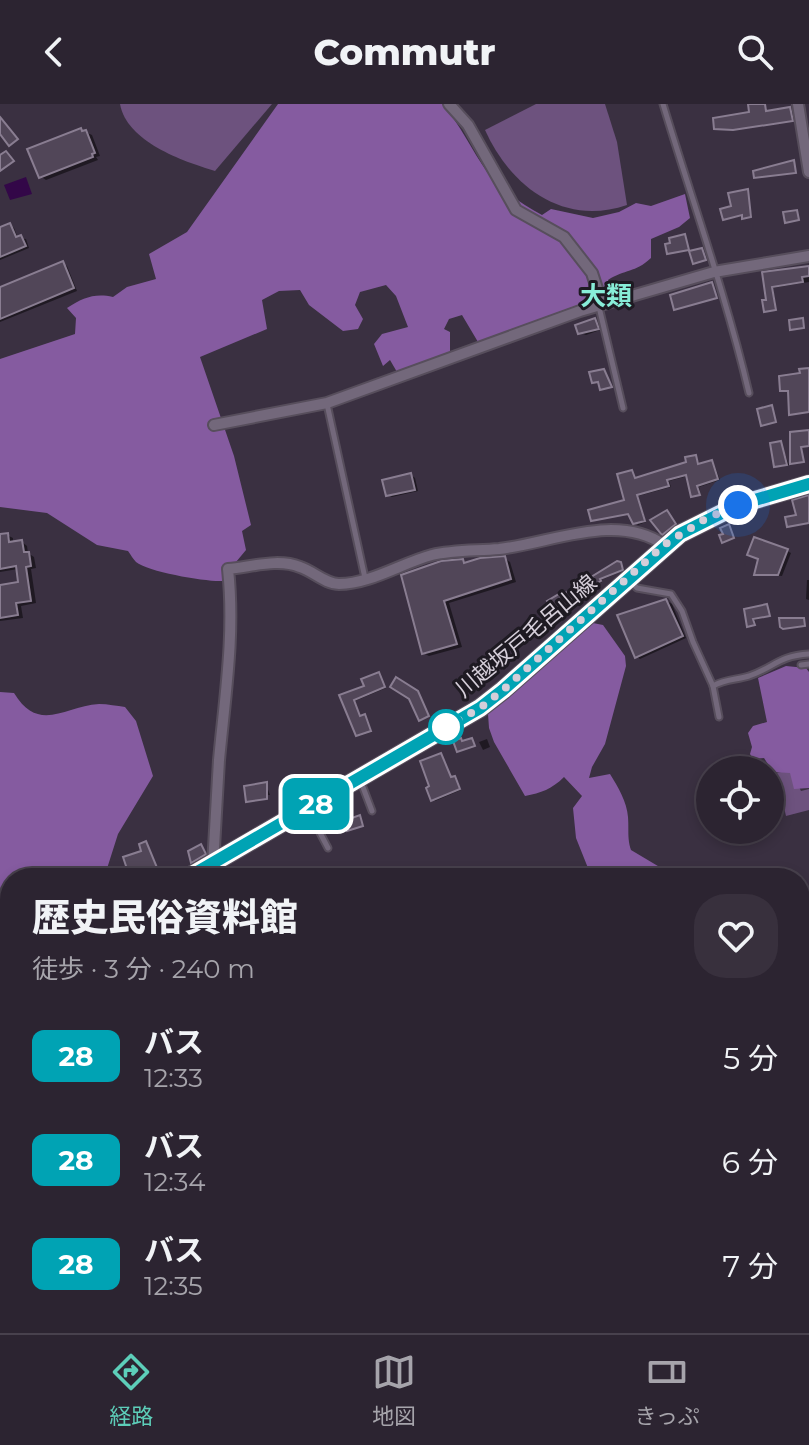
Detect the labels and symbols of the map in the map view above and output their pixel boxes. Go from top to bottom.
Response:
district label: 大類 [580,280,632,312]
your location [718,485,758,525]
street label: 川越坂戸毛呂山線 [450,569,602,703]
unlabelled marker [429,710,463,744]
line badge: 28 [280,778,352,830]

